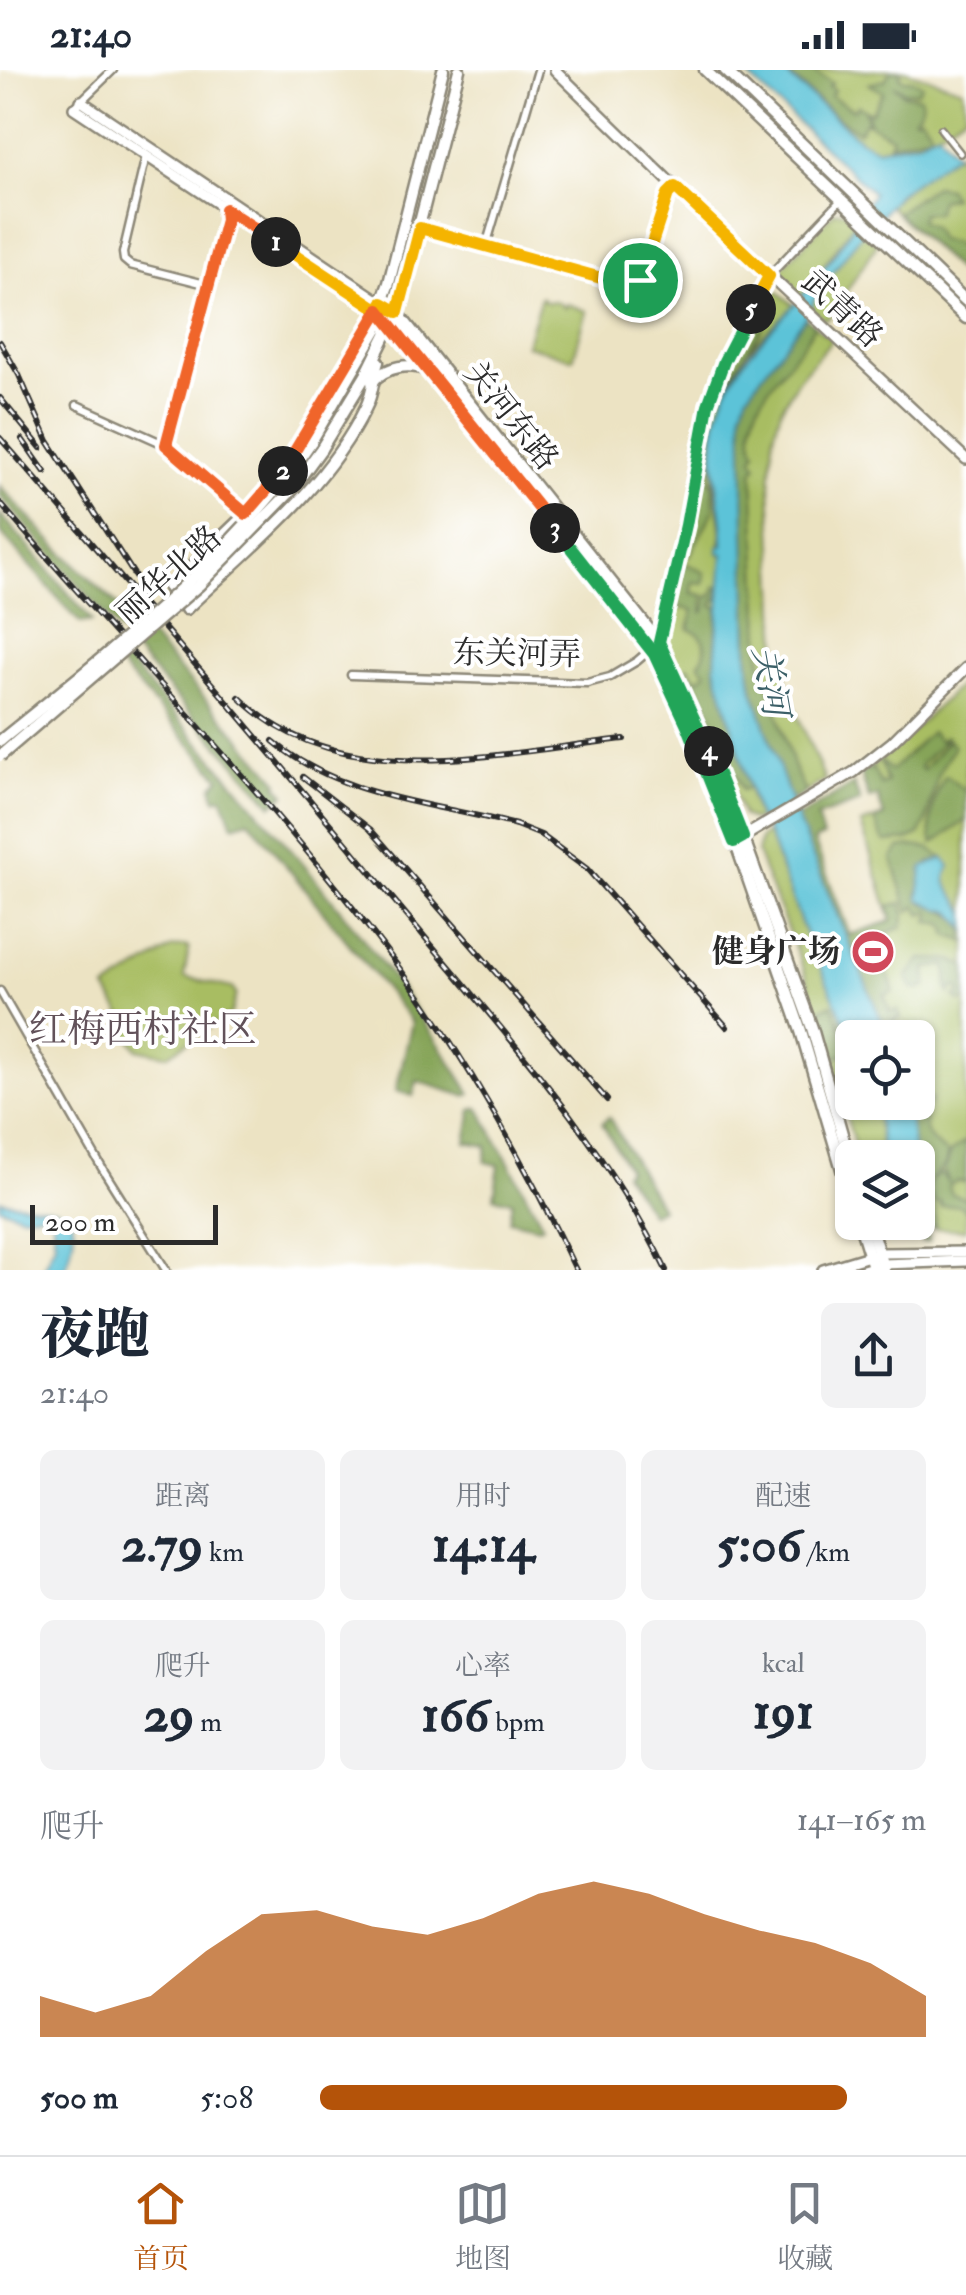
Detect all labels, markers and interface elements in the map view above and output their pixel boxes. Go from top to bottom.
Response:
text: 21:40 [50,11,132,59]
pin: 1 [251,217,301,267]
text: 1 [271,224,281,259]
pin [598,238,683,323]
icon: arrive [613,253,668,308]
street label: 武青路 [793,262,891,356]
pin: 5 [726,284,776,334]
text: 5 [745,291,757,326]
street label: 关河东路 [455,354,567,478]
pin: 2 [258,446,308,496]
text: 2 [276,453,290,488]
pin: 3 [530,503,580,553]
text: 3 [550,510,560,545]
street label: 丽华北路 [108,517,230,633]
street label: 东关河弄 [453,633,581,675]
water label: 关河 [742,643,799,725]
pin: 4 [684,726,734,776]
text: 4 [701,733,717,768]
sports icon: 健身广场 [850,929,896,975]
place label: 健身广场 [712,932,840,972]
district label: 红梅西村社区 [29,1006,257,1054]
map controls [835,1020,935,1240]
button: locate [835,1020,935,1120]
button: layers [835,1140,935,1240]
scale bar [30,1200,218,1244]
text: 200 m [45,1205,116,1240]
text: 夜跑 [40,1301,150,1370]
button: share [821,1303,926,1408]
text: 21:40 [40,1373,109,1413]
text: 距离 [155,1479,211,1514]
text: 用时 [455,1479,511,1514]
text: 配速 [755,1479,811,1514]
text: 2.79 [121,1514,203,1577]
text: 14:14 [432,1514,534,1577]
text: 5:06 [717,1514,802,1577]
text: km [203,1535,244,1570]
text: /km [802,1535,850,1570]
text: kcal [762,1646,805,1681]
text: 爬升 [155,1649,211,1684]
text: 心率 [455,1649,511,1684]
text: 191 [753,1681,814,1744]
text: 29 [143,1684,194,1747]
text: 166 [421,1684,489,1747]
text: m [194,1705,222,1740]
text: bpm [489,1705,545,1740]
text: 141–165 m [797,1800,926,1840]
text: 爬升 [40,1807,104,1847]
text: 500 m [40,2078,118,2118]
text: 5:08 [200,2078,253,2118]
tab: 首页 [133,2176,189,2277]
tab: 地图 [455,2176,511,2277]
tab: 收藏 [777,2176,833,2277]

